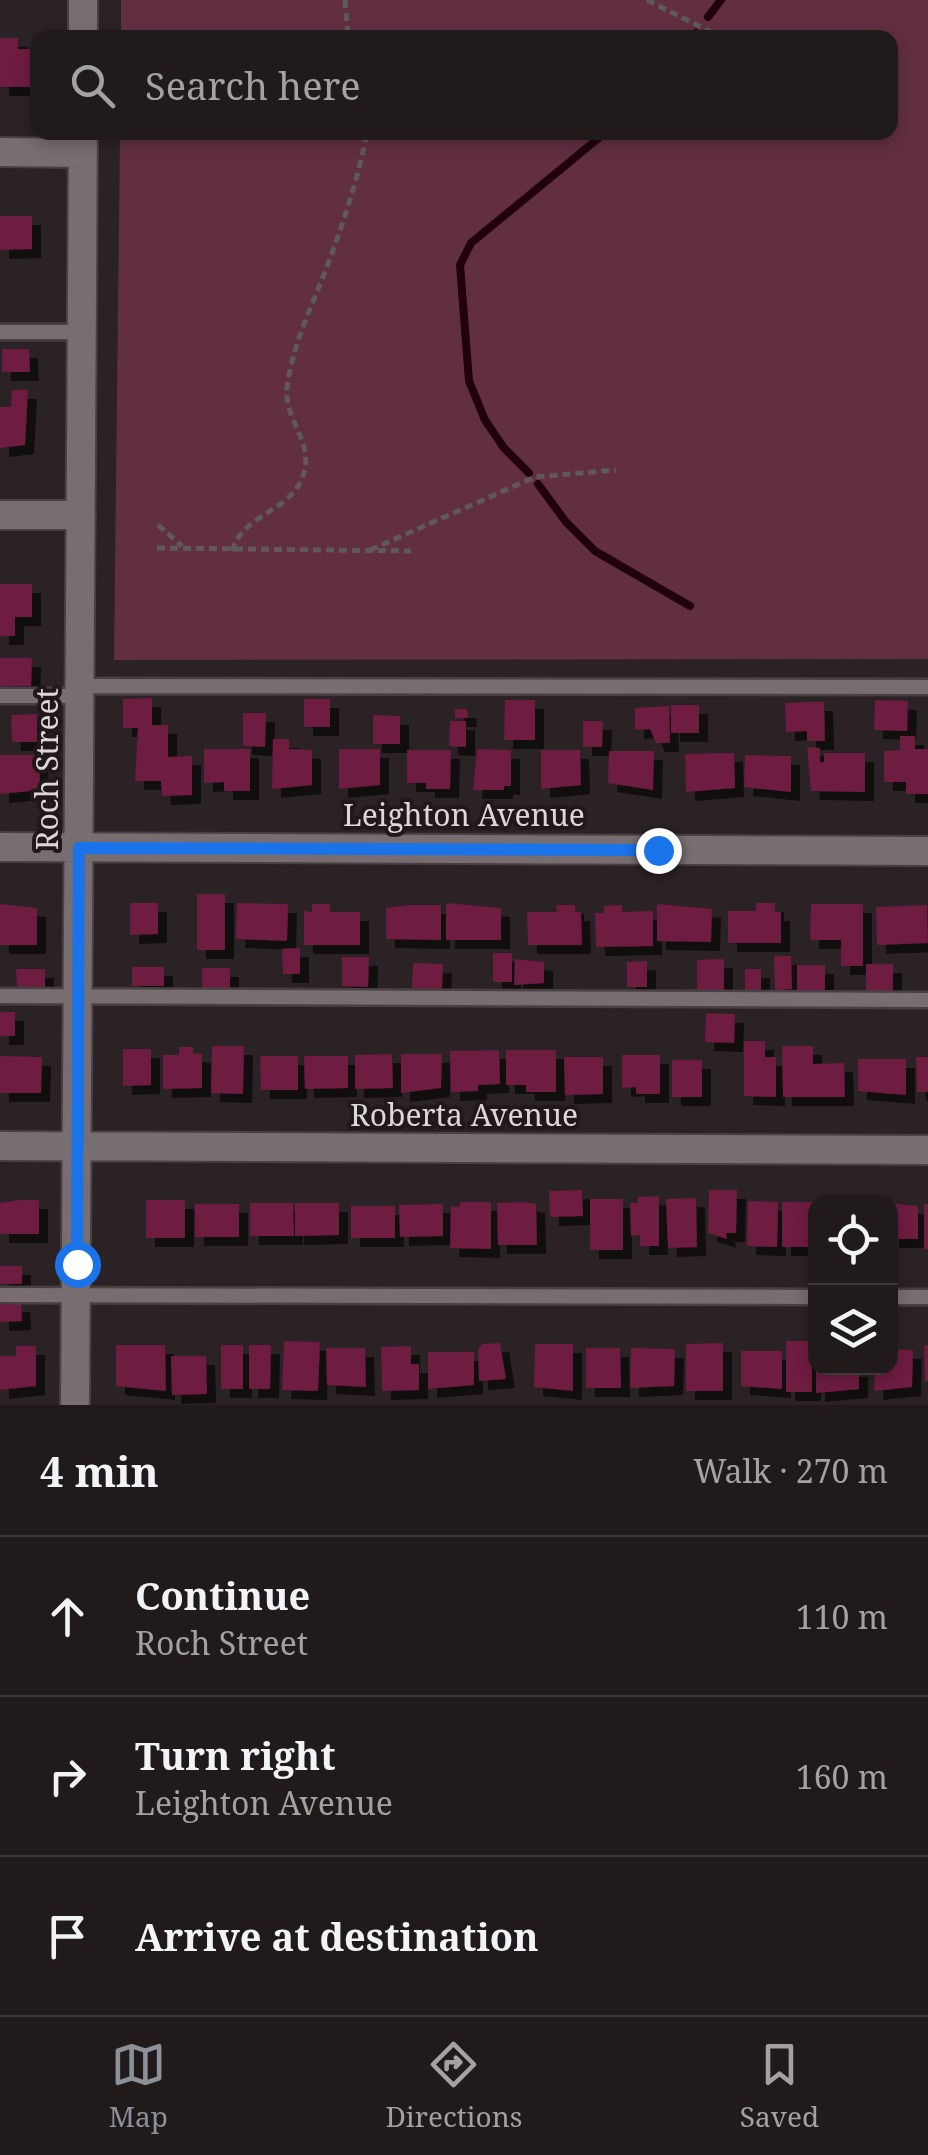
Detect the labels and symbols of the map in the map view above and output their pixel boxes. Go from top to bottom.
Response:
street label: Roch Street [26,688,67,850]
street label: Leighton Avenue [343,794,585,835]
route end [636,828,682,874]
street label: Roberta Avenue [350,1094,578,1135]
route start [55,1242,101,1288]

